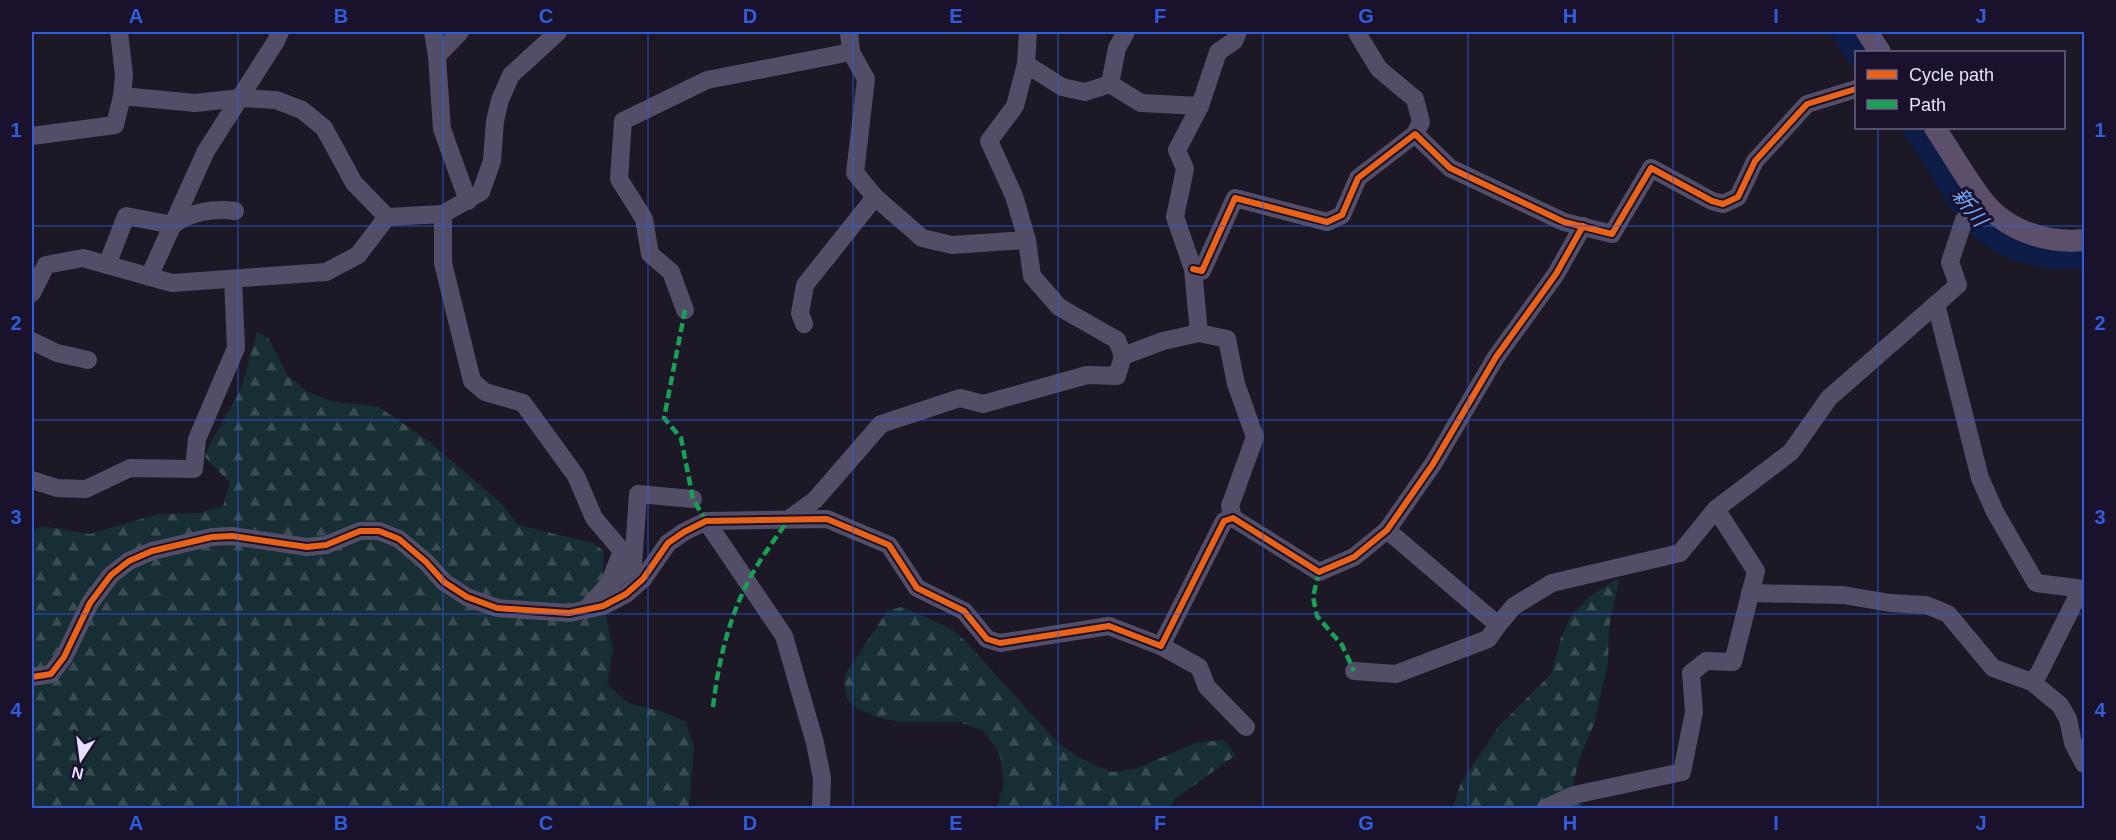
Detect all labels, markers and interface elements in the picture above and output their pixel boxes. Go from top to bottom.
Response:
text: A [129,5,143,27]
text: B [334,5,348,27]
text: C [539,5,553,27]
text: D [743,5,757,27]
text: E [949,5,963,27]
text: F [1154,5,1166,27]
text: G [1358,5,1374,27]
text: H [1563,5,1577,27]
text: I [1773,5,1779,27]
text: J [1975,5,1987,27]
legend [1855,51,2065,129]
text: Cycle path [1909,65,1994,85]
text: Path [1909,95,1946,115]
text: 1 [10,119,22,141]
text: 1 [2094,119,2106,141]
water label: 新川 [1948,183,1993,232]
text: 2 [10,312,22,334]
text: 2 [2094,312,2106,334]
text: 3 [10,506,22,528]
text: 3 [2094,506,2106,528]
text: 4 [10,699,22,721]
text: 4 [2094,699,2106,721]
north arrow [51,729,111,789]
text: N [70,764,85,783]
text: A [129,812,143,834]
text: B [334,812,348,834]
text: C [539,812,553,834]
text: D [743,812,757,834]
text: E [949,812,963,834]
text: F [1154,812,1166,834]
text: G [1358,812,1374,834]
text: H [1563,812,1577,834]
text: I [1773,812,1779,834]
text: J [1975,812,1987,834]

